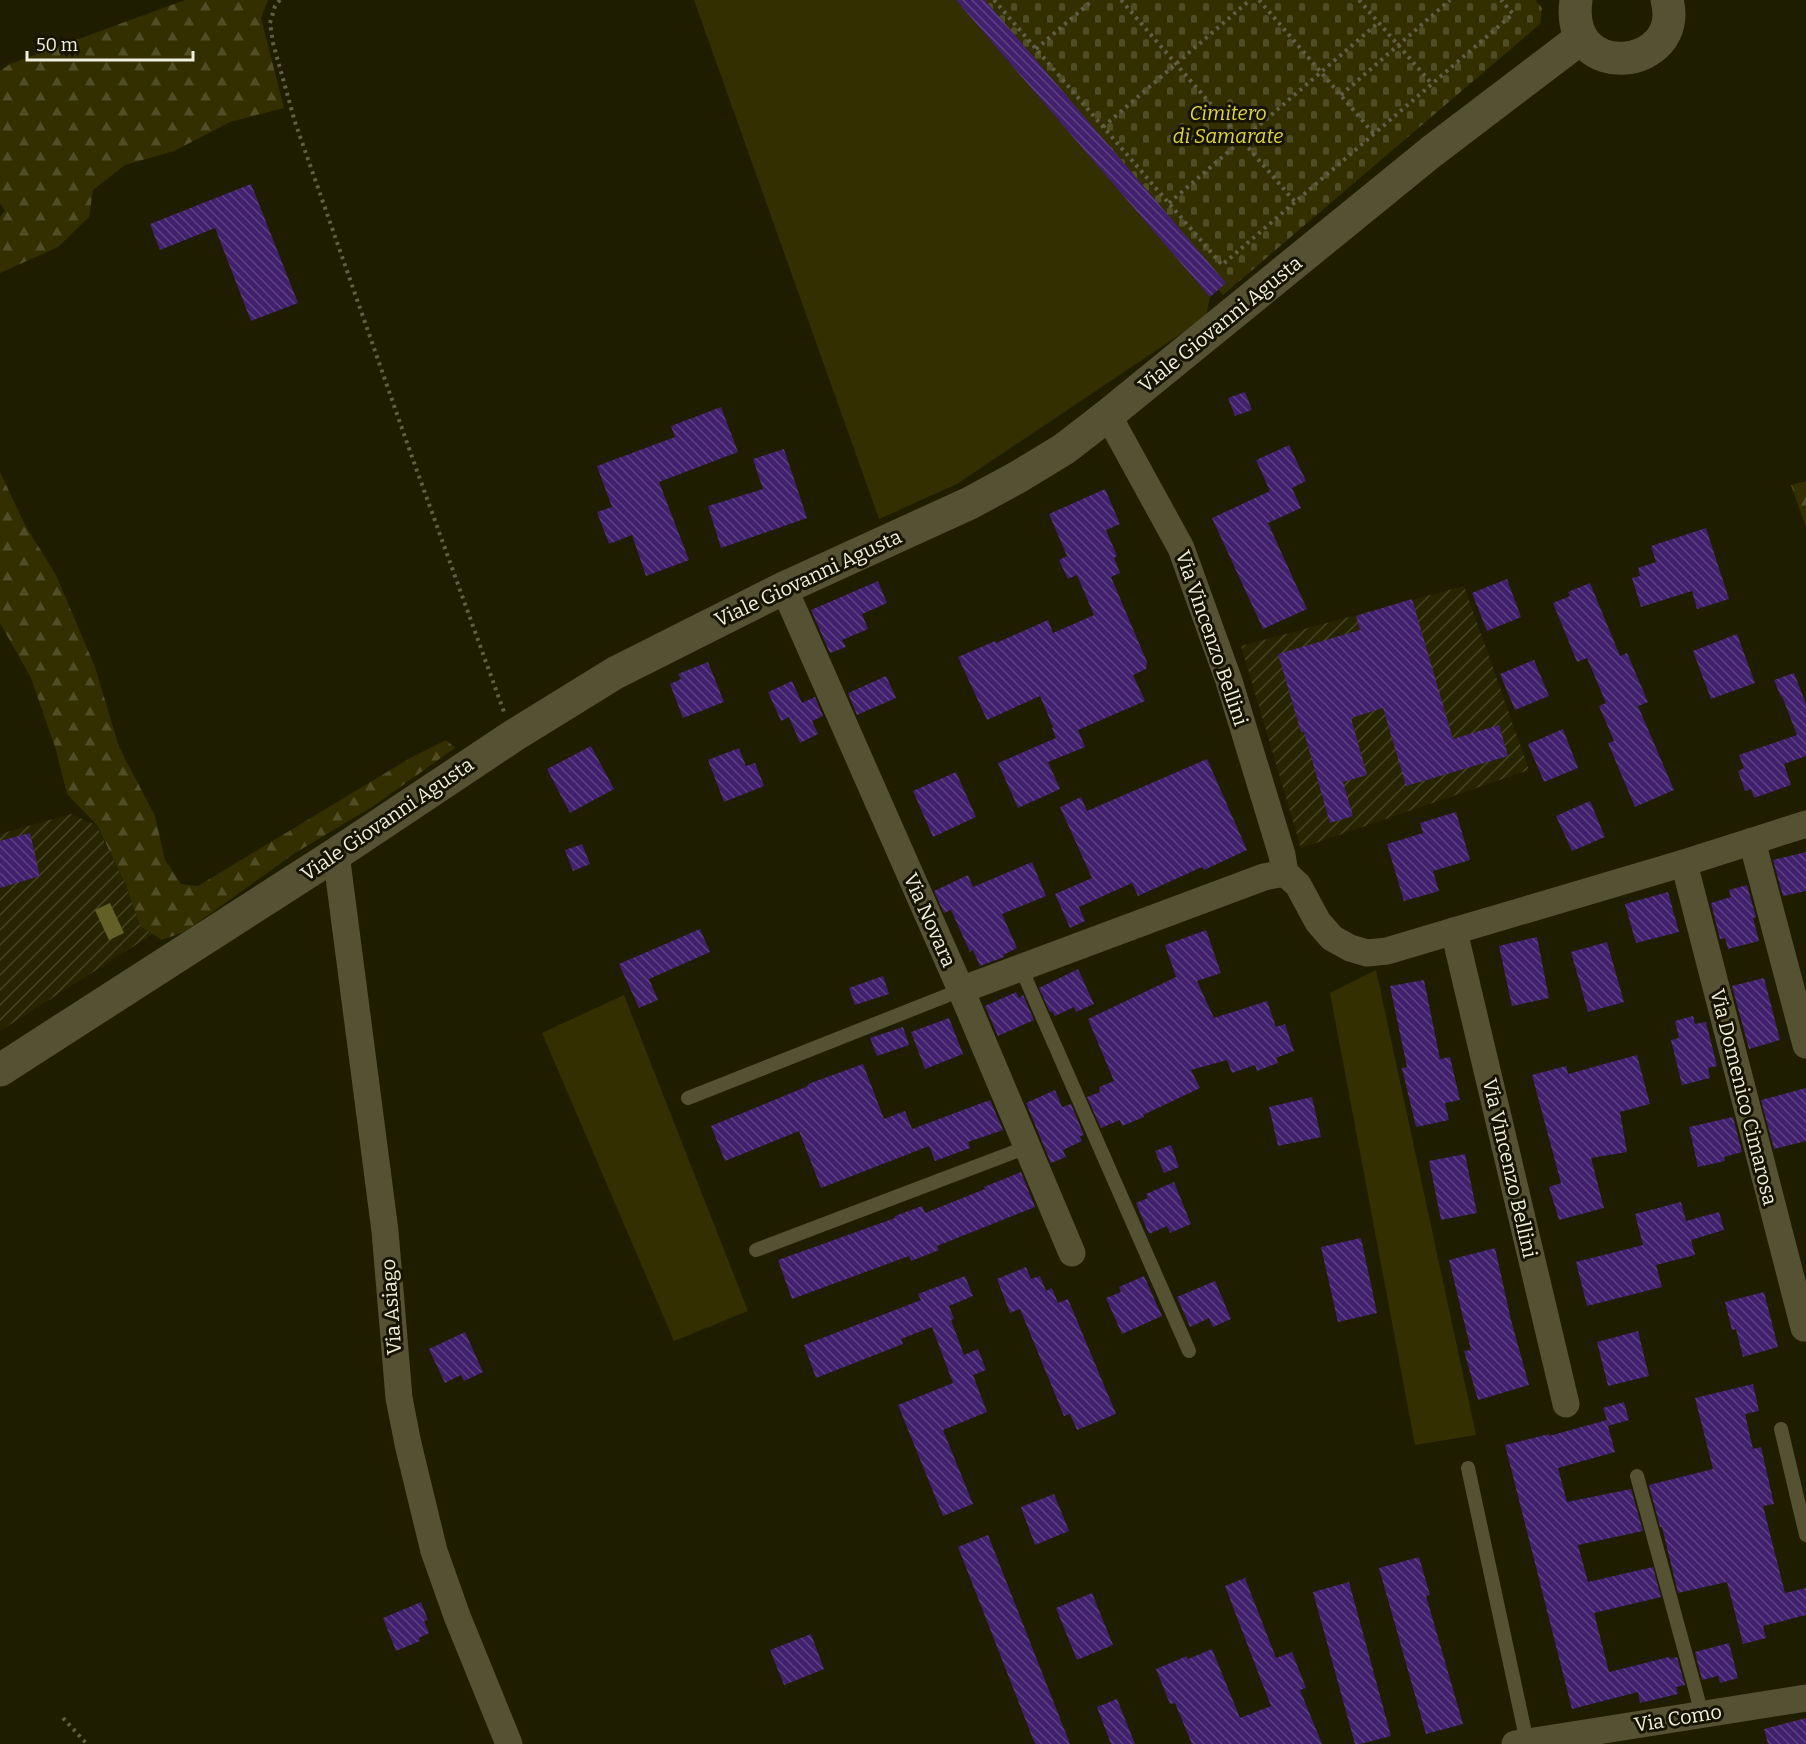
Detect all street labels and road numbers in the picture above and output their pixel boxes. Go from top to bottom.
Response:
street label: Viale Giovanni Agusta [1133,251,1307,397]
street label: Viale Giovanni Agusta [711,524,905,632]
street label: Via Vincenzo Bellini [1171,547,1253,729]
street label: Viale Giovanni Agusta [296,752,478,886]
street label: Via Novara [899,869,961,971]
street label: Via Domenico Cimarosa [1705,986,1783,1208]
street label: Via Vincenzo Bellini [1478,1076,1542,1260]
street label: Via Asiago [376,1258,406,1356]
street label: Via Como [1633,1699,1723,1737]

